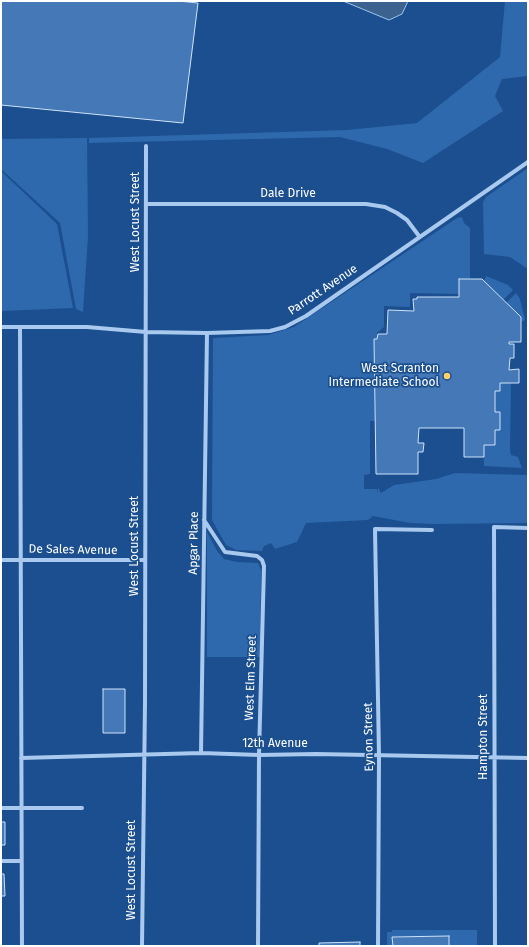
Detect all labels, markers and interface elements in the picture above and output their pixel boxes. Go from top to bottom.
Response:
street label: West Locust Street [129,172,143,272]
street label: Dale Drive [260,187,316,201]
street label: Parrott Avenue [286,262,360,318]
place label: West Scranton Intermediate School [328,362,439,390]
marker: West Scranton Intermediate School [442,371,452,381]
street label: West Locust Street [128,496,142,596]
street label: Apgar Place [186,511,202,575]
street label: De Sales Avenue [28,542,118,558]
street label: West Elm Street [242,635,260,721]
street label: Hampton Street [477,694,491,780]
street label: Eynon Street [361,702,377,772]
street label: 12th Avenue [242,737,308,751]
street label: West Locust Street [125,820,139,920]

